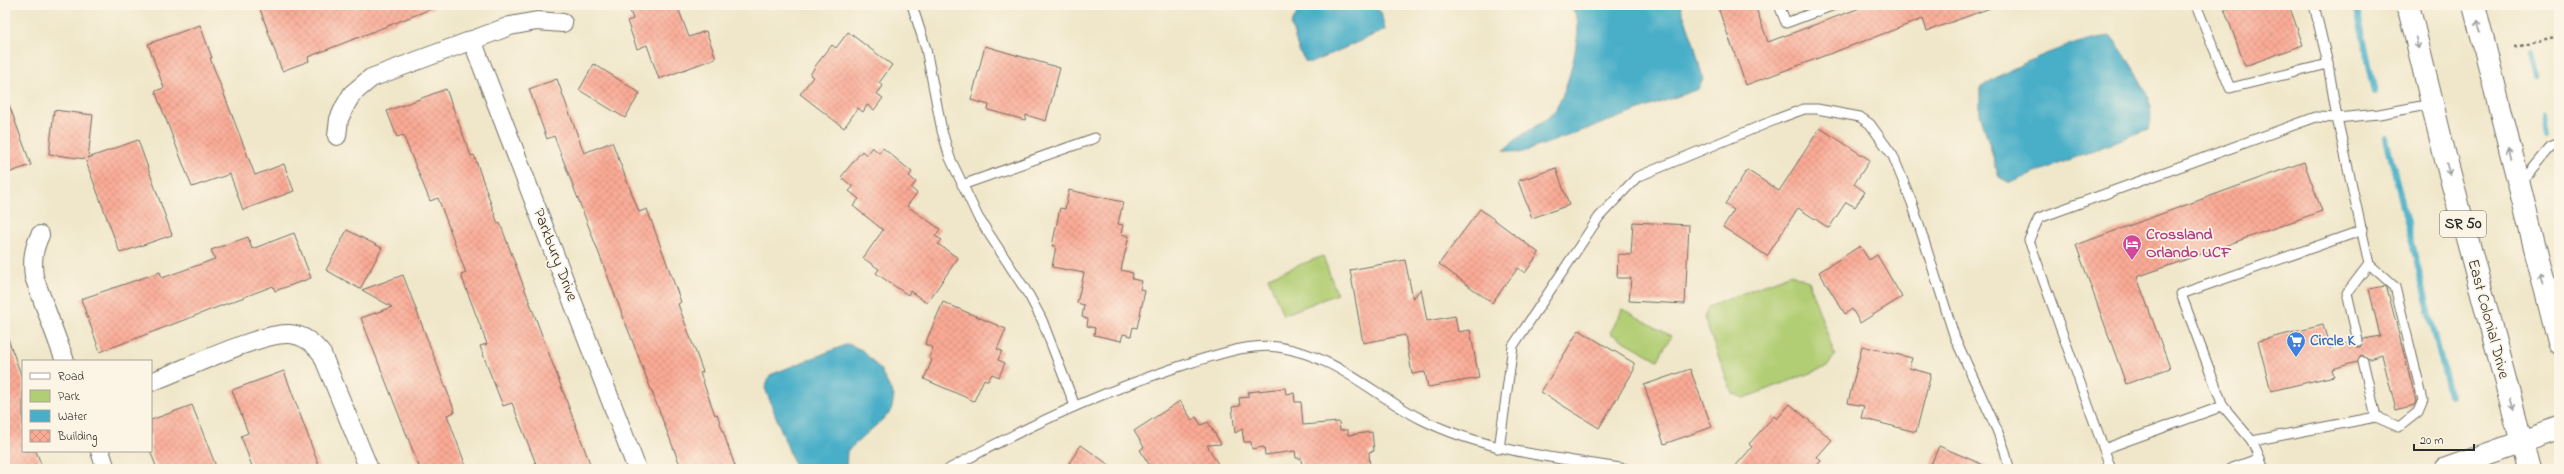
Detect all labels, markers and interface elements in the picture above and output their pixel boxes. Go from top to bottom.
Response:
one-way arrow [2474,20,2482,33]
one-way arrow [2414,36,2422,49]
one-way arrow [2505,147,2513,160]
one-way arrow [2445,162,2452,175]
street label: Parkbury Drive [526,205,584,306]
road number: SR 50 [2440,211,2486,237]
place label: Crossland Orlando UCF [2146,223,2232,265]
hotel icon: Crossland Orlando UCF [2121,233,2143,261]
street label: East Colonial Drive [2460,256,2516,382]
one-way arrow [2538,272,2545,285]
place label: Circle K [2310,329,2357,353]
supermarket icon: Circle K [2285,330,2307,358]
legend [22,360,152,452]
text: Road [58,368,84,386]
text: Park [58,388,80,406]
one-way arrow [2507,396,2515,409]
text: Water [58,408,87,426]
scale bar [2414,426,2474,452]
text: Building [57,428,97,447]
text: 20 m [2420,432,2443,450]

